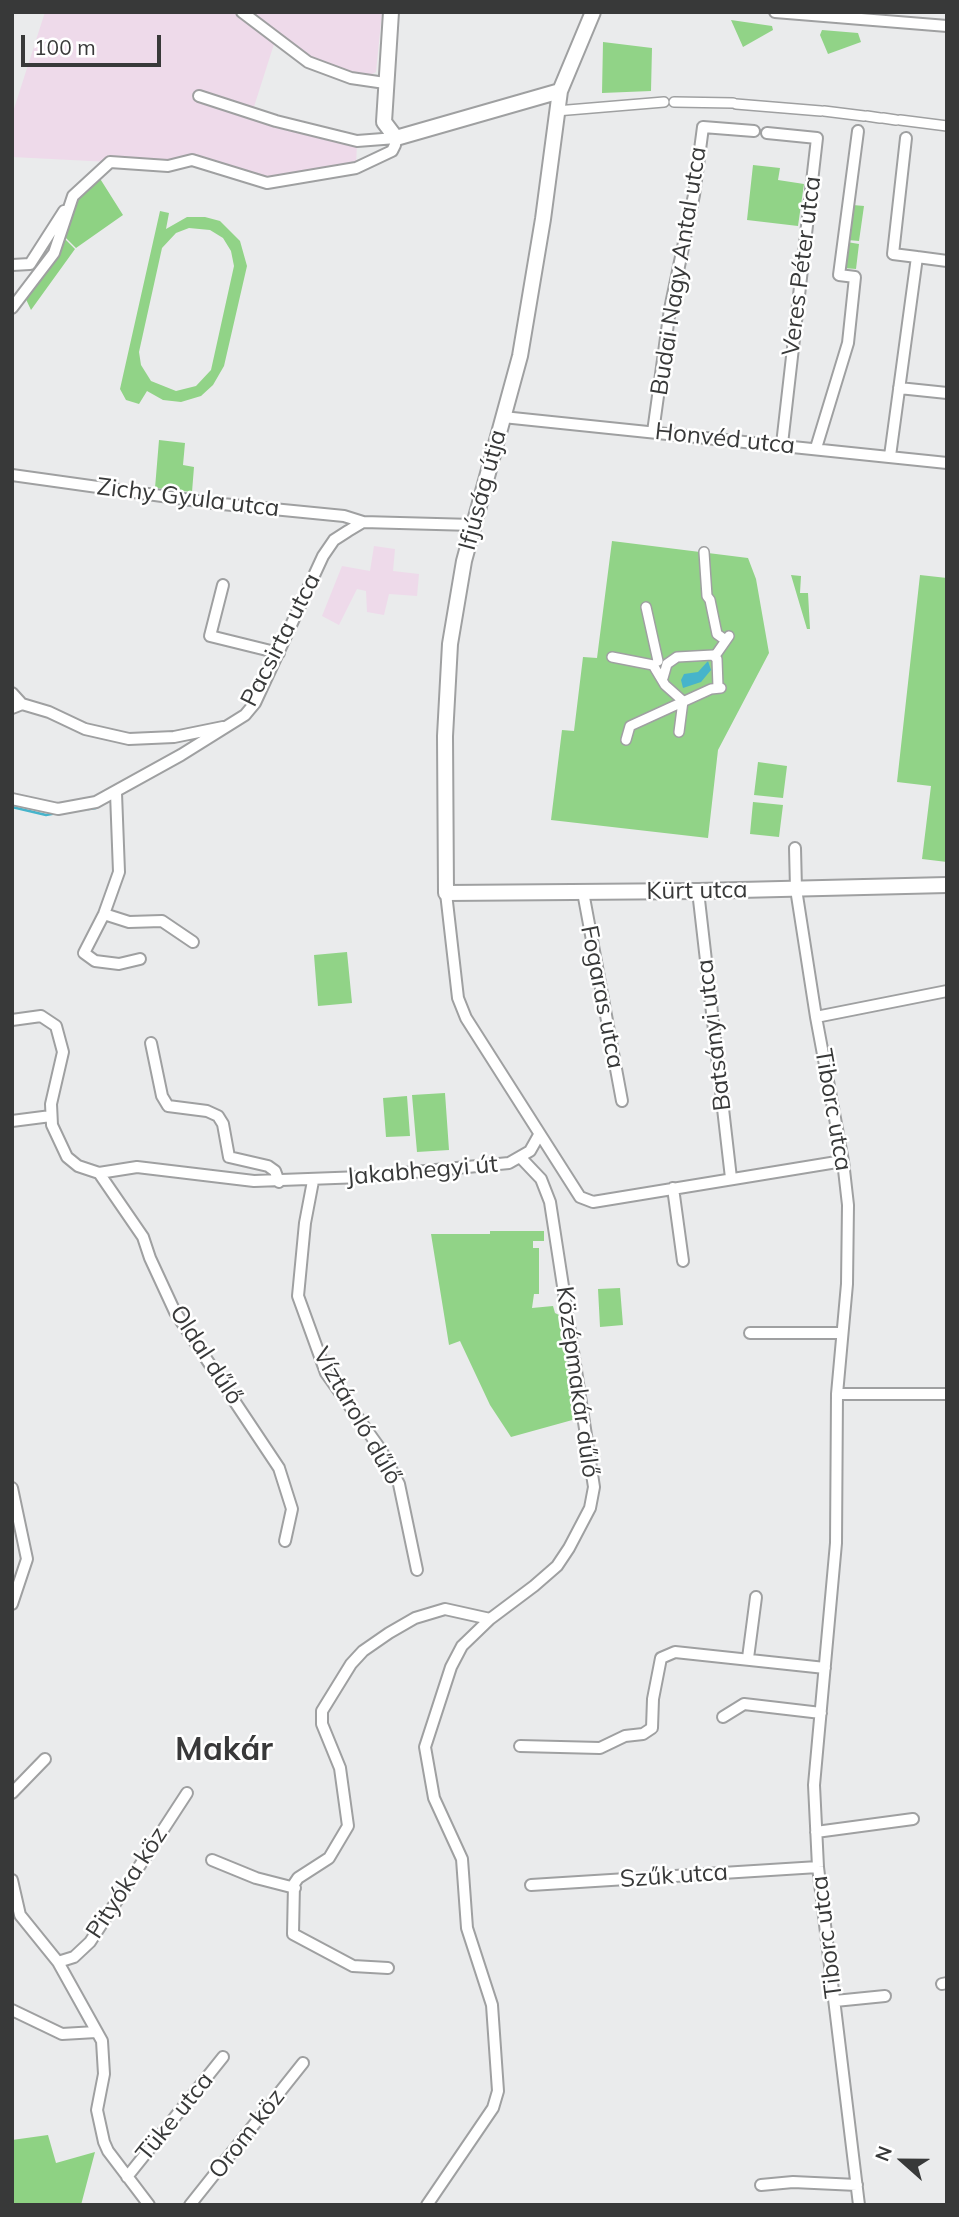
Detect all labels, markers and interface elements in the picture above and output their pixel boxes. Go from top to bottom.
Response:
scale bar [24,21,164,65]
text: 100 m [34,34,96,60]
street label: Budai Nagy Antal utca [645,145,713,397]
street label: Veres Péter utca [777,174,827,358]
street label: Honvéd utca [654,417,796,461]
street label: Ifjúság útja [453,427,513,553]
street label: Zichy Gyula utca [95,473,281,523]
street label: Pacsirta utca [235,569,327,711]
street label: Kürt utca [646,876,748,906]
street label: Fogaras utca [574,923,630,1071]
street label: Batsányi utca [690,958,738,1112]
street label: Tiborc utca [808,1047,858,1173]
street label: Jakabhegyi út [345,1150,499,1192]
street label: Középmakár dűlő [549,1284,605,1480]
street label: Oldal dűlő [163,1300,249,1410]
street label: Víztároló dűlő [306,1342,408,1490]
district label: Makár [175,1731,273,1769]
street label: Pityóka köz [80,1822,174,1944]
street label: Szűk utca [619,1858,729,1894]
street label: Tiborc utca [805,1874,849,2000]
street label: Tüke utca [130,2067,220,2167]
street label: Orom köz [203,2083,291,2185]
north arrow [868,2126,938,2196]
text: N [870,2142,897,2164]

